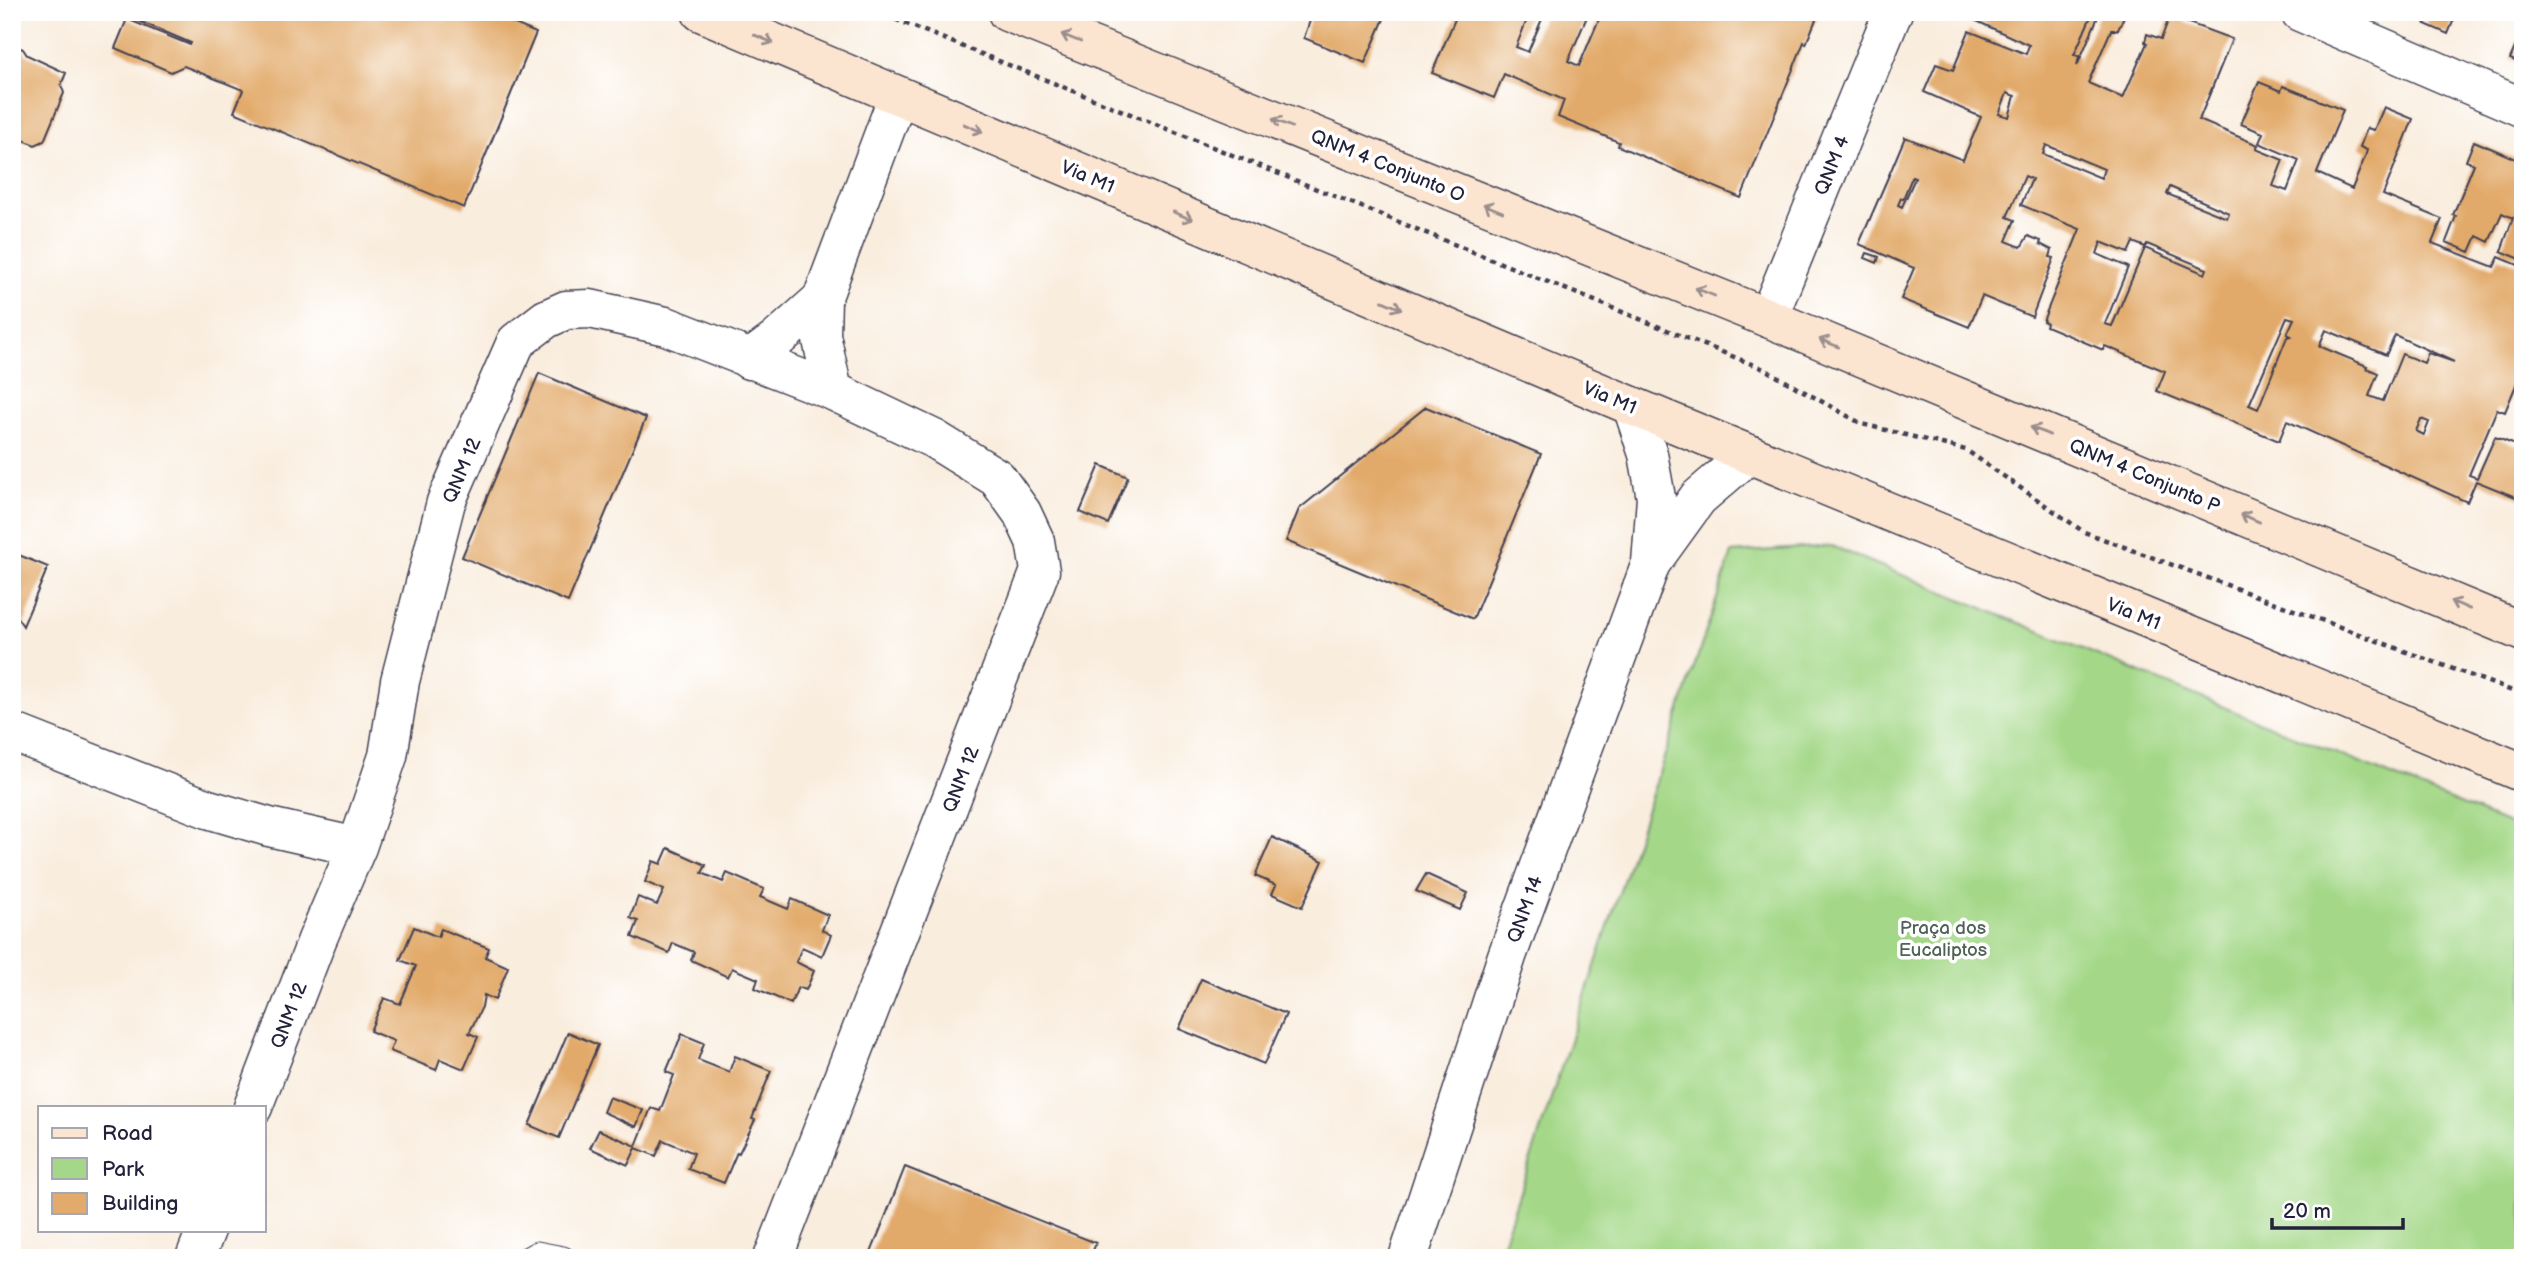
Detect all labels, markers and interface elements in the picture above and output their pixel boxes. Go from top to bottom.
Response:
one-way arrow [1061,31,1083,44]
one-way arrow [753,33,774,46]
one-way arrow [1272,115,1294,128]
one-way arrow [962,122,984,135]
street label: QNM 4 Conjunto O [1307,125,1468,208]
street label: QNM 4 [1810,132,1855,199]
street label: Via M1 [1057,156,1118,199]
one-way arrow [1483,200,1505,213]
one-way arrow [1172,210,1193,223]
one-way arrow [1694,285,1716,298]
one-way arrow [1381,299,1403,312]
one-way arrow [1819,336,1841,349]
street label: Via M1 [1579,377,1640,420]
one-way arrow [2029,423,2051,436]
street label: QNM 12 [438,434,487,507]
street label: QNM 4 Conjunto P [2066,434,2223,518]
one-way arrow [2239,511,2261,524]
street label: Via M1 [2103,593,2164,636]
one-way arrow [2449,598,2471,611]
street label: QNM 12 [938,742,985,816]
street label: QNM 14 [1503,873,1548,946]
park label: Praça dos Eucaliptos [1899,917,1987,962]
street label: QNM 12 [266,978,313,1052]
legend [38,1106,266,1232]
text: Road [102,1121,153,1146]
text: Park [102,1157,145,1182]
scale bar [2272,1186,2404,1230]
text: Building [102,1191,178,1216]
text: 20 m [2283,1199,2331,1224]

